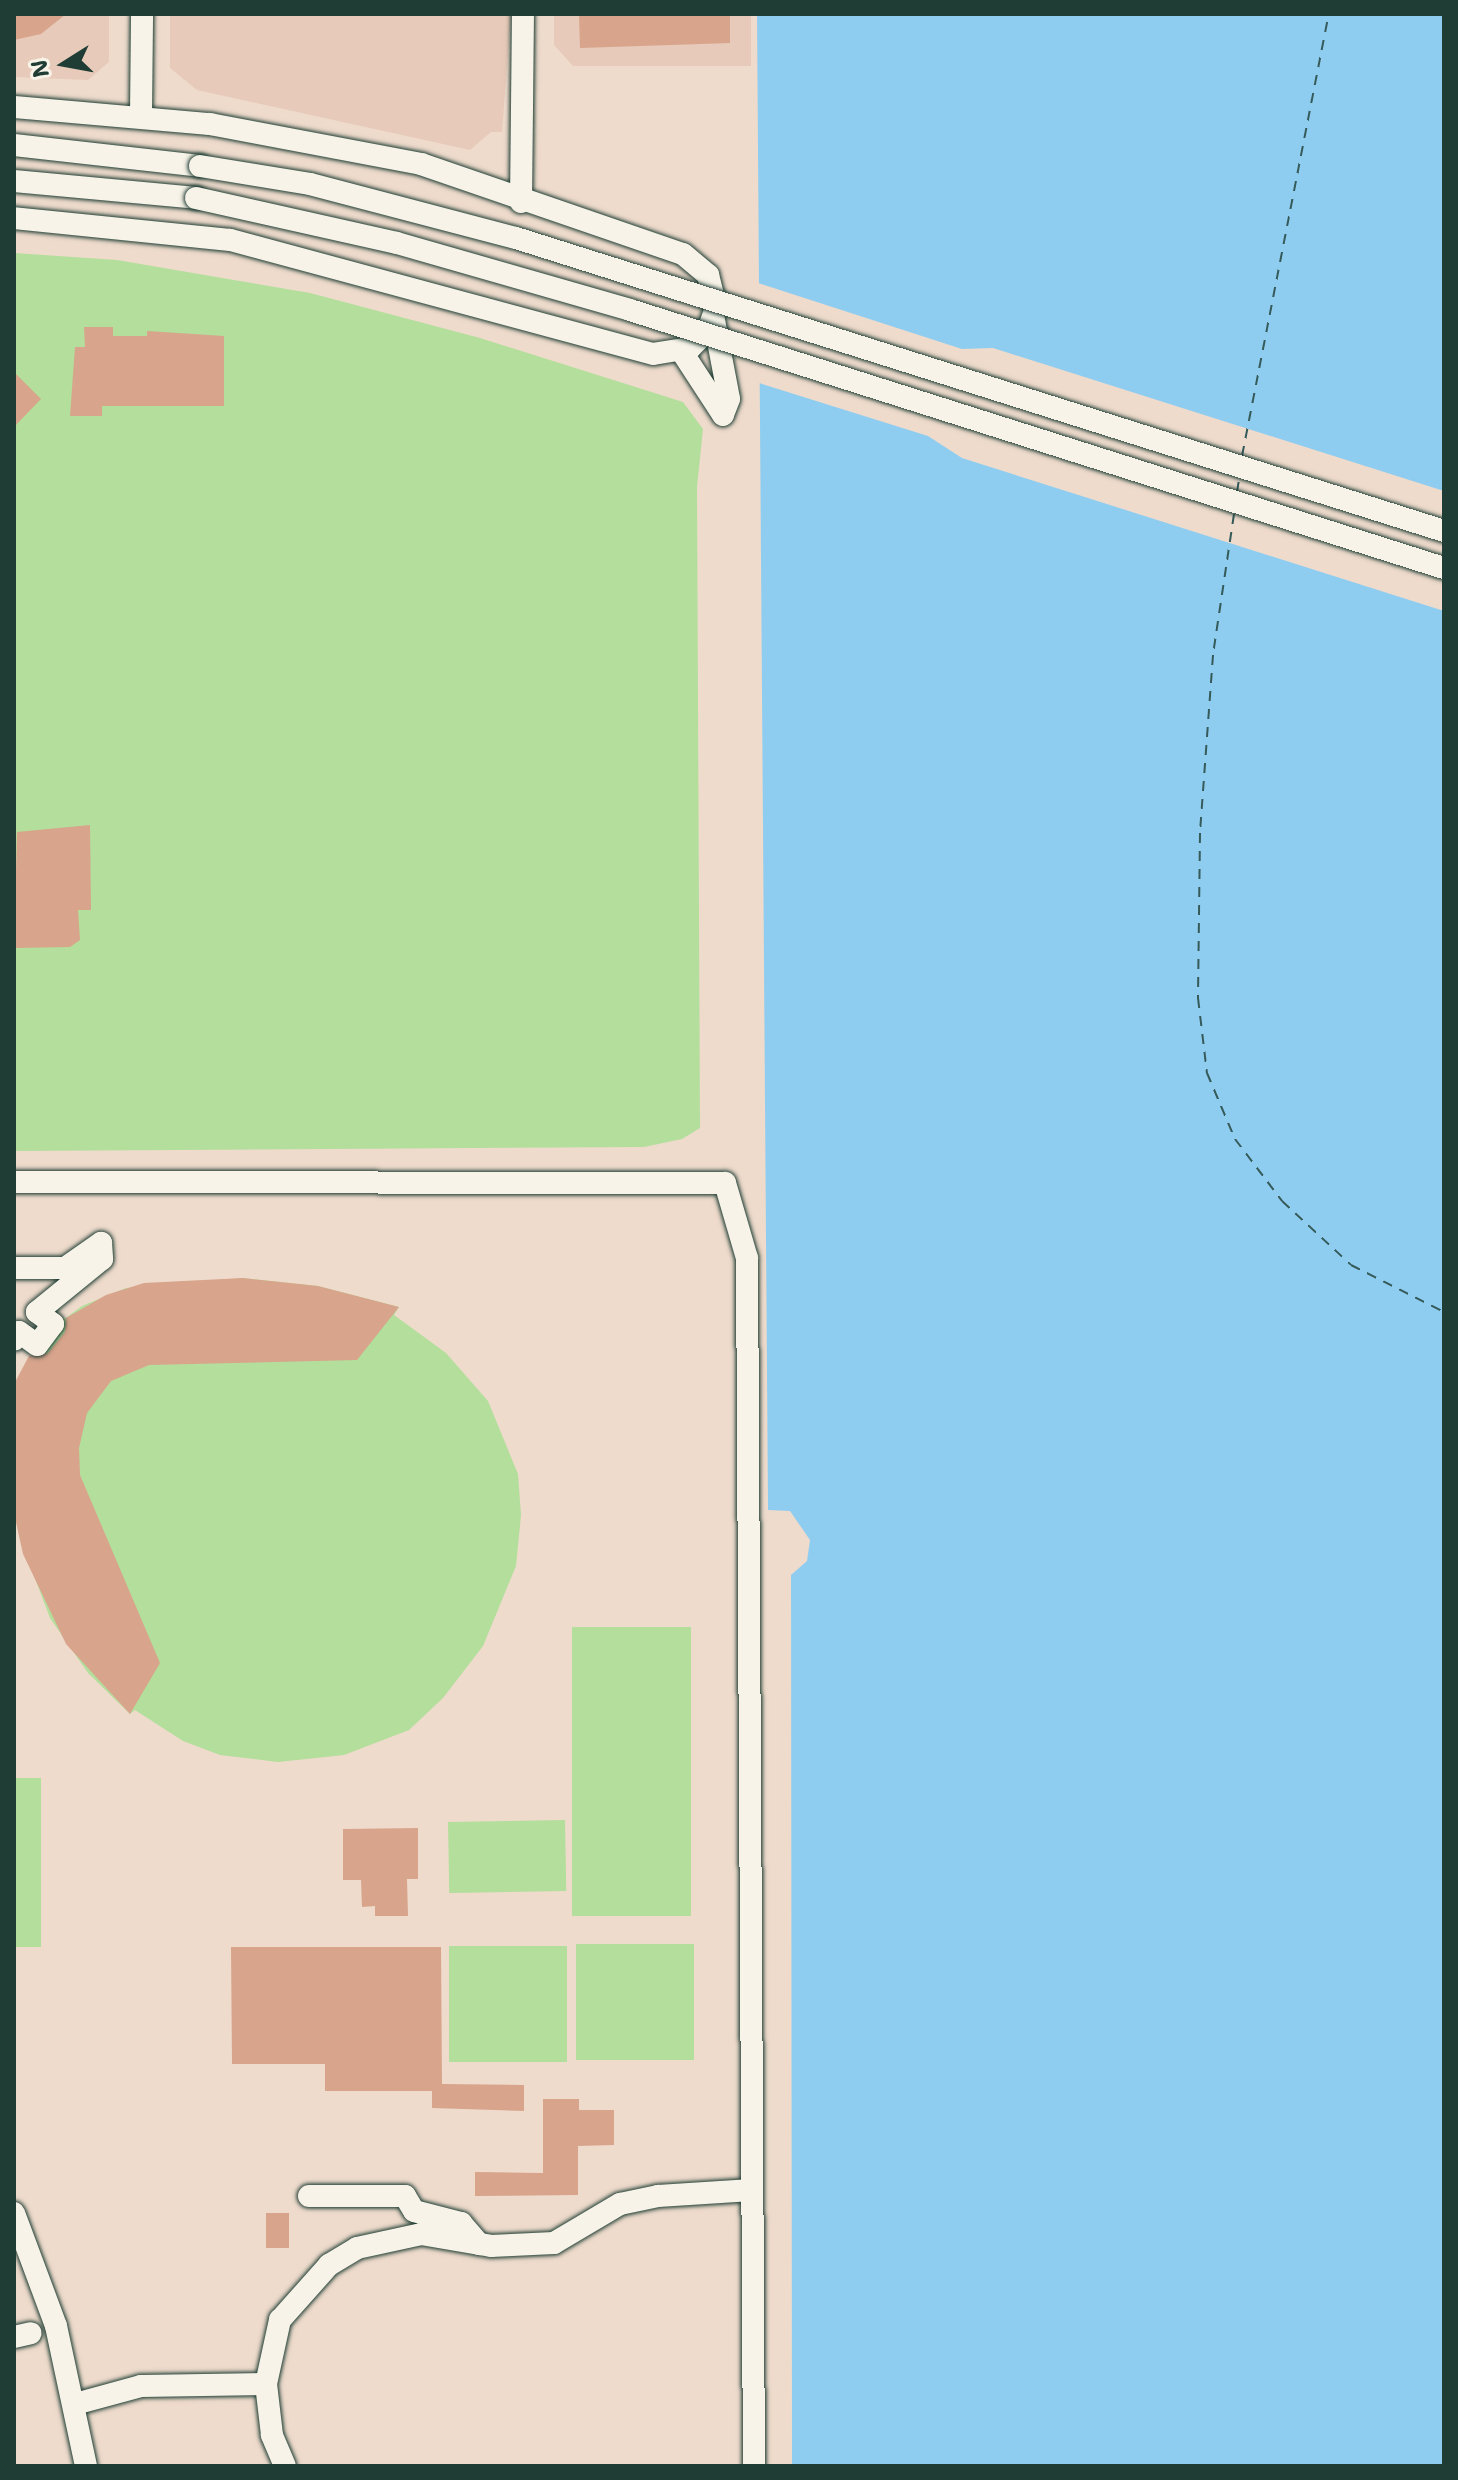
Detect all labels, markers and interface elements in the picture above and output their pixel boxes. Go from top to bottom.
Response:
north arrow [24,24,104,104]
text: N [24,57,56,80]

